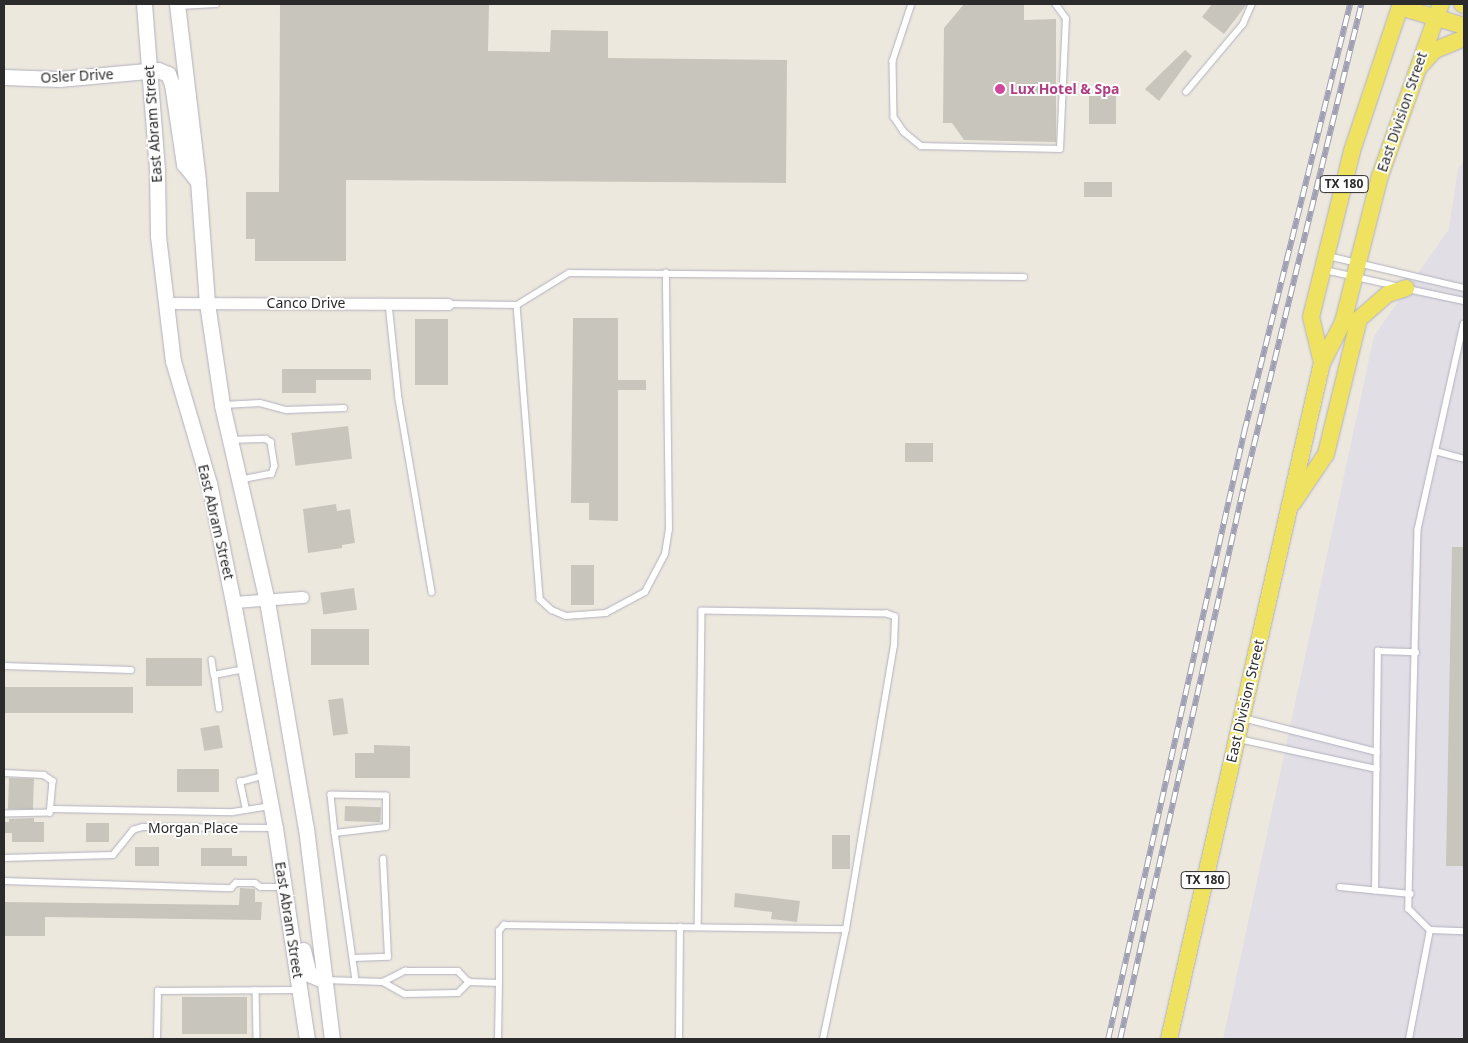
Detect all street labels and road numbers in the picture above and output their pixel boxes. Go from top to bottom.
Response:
street label: East Division Street [1374,50,1430,174]
street label: East Abram Street [141,65,165,183]
street label: Osler Drive [40,66,114,86]
road number: TX 180 [1319,174,1369,193]
street label: Canco Drive [267,295,345,311]
street label: East Abram Street [195,463,237,581]
street label: East Division Street [1223,638,1267,764]
street label: Morgan Place [148,820,238,836]
street label: East Abram Street [271,861,307,979]
road number: TX 180 [1180,870,1230,890]

